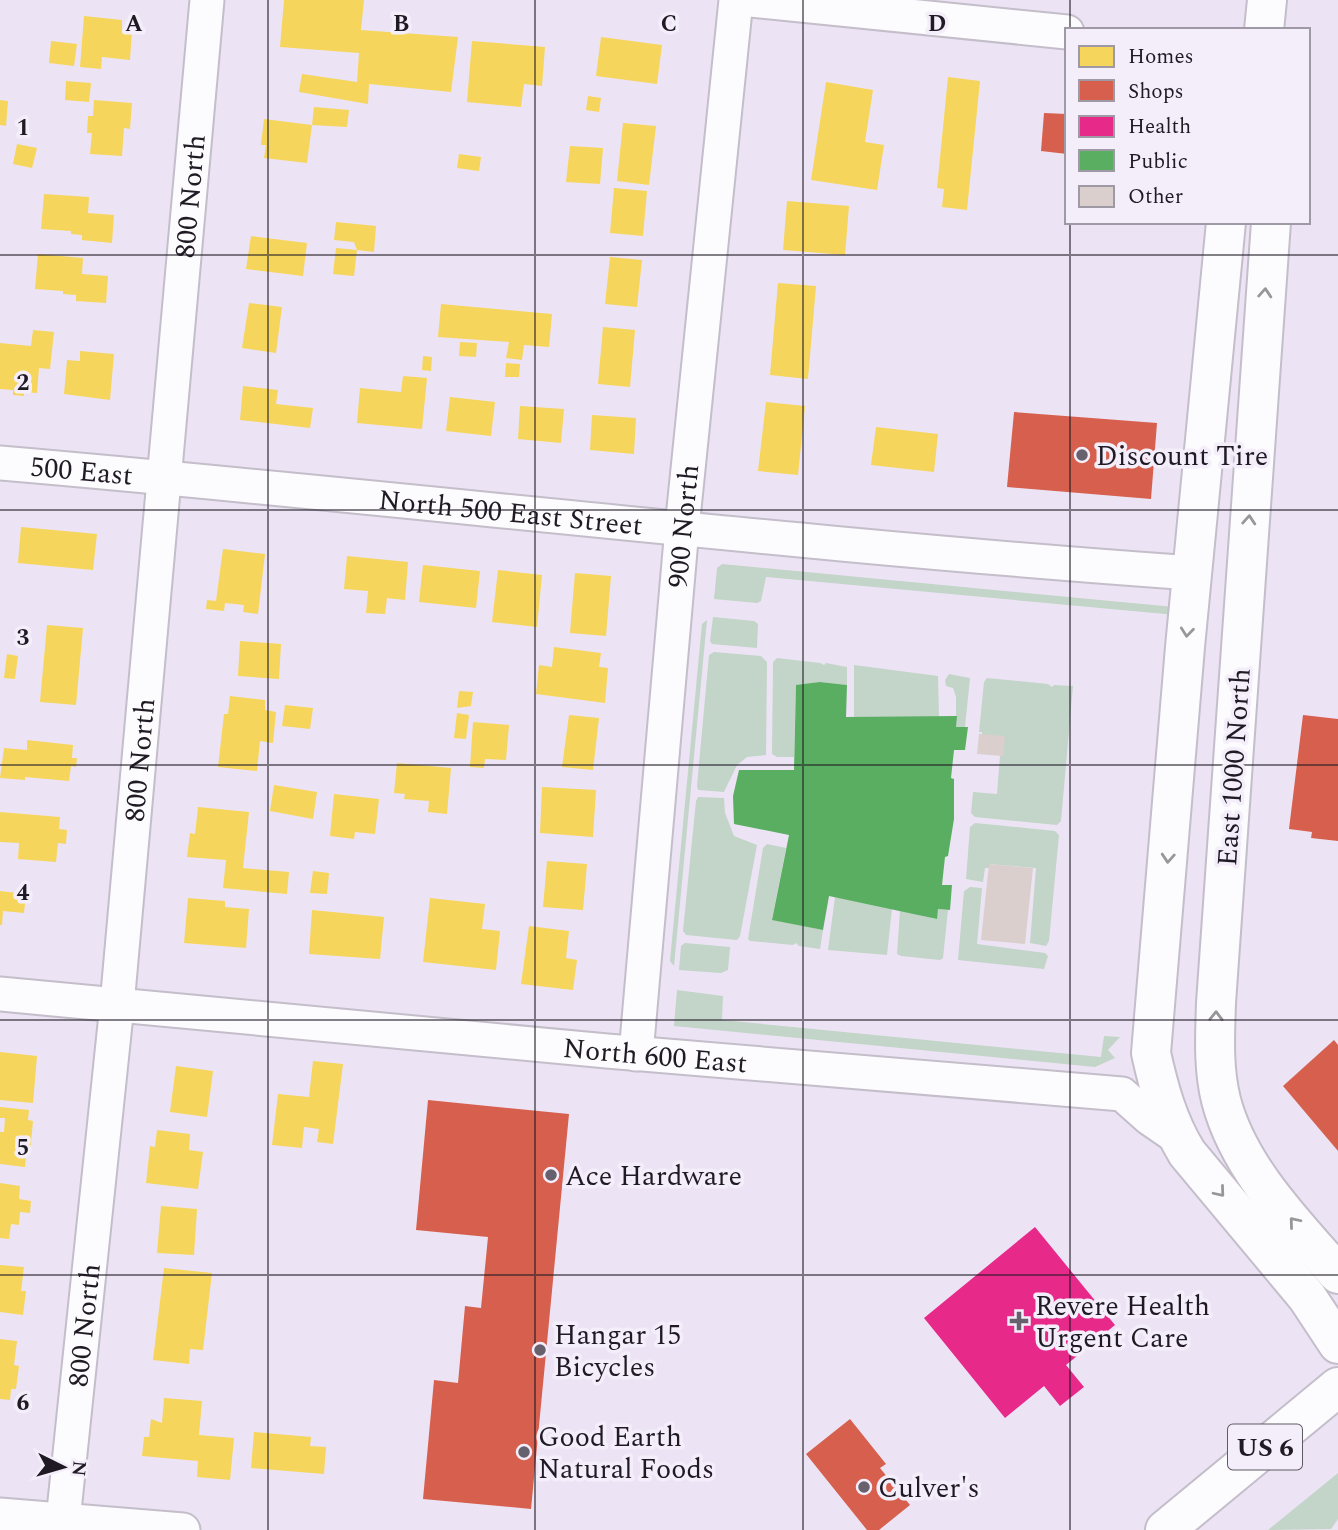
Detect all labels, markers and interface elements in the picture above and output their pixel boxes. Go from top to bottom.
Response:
text: A [125,7,143,42]
text: B [393,7,409,42]
text: C [661,7,677,42]
text: D [928,7,946,42]
legend [1065,28,1310,224]
text: Homes [1128,41,1194,73]
text: Shops [1128,76,1184,108]
text: 1 [17,111,29,146]
text: Health [1128,111,1191,143]
street label: 800 North [164,133,218,260]
text: Public [1128,146,1188,178]
text: Other [1128,181,1183,213]
one-way arrow [1257,287,1272,298]
text: 2 [17,366,30,401]
place label: Discount Tire [1096,435,1268,478]
street label: 500 East [28,446,135,498]
marker: Discount Tire [1074,447,1090,463]
street label: 900 North [657,462,711,590]
street label: North 500 East Street [376,479,645,548]
one-way arrow [1241,514,1256,525]
text: 3 [17,621,30,656]
one-way arrow [1180,626,1195,637]
street label: East 1000 North [1206,667,1263,868]
street label: 800 North [114,696,167,824]
one-way arrow [1161,853,1176,864]
text: 4 [17,876,30,911]
one-way arrow [1208,1010,1223,1021]
street label: North 600 East [561,1027,749,1086]
text: 5 [17,1131,29,1166]
place label: Ace Hardware [565,1155,742,1198]
marker: Ace Hardware [543,1167,559,1183]
one-way arrow [1212,1184,1224,1197]
one-way arrow [1290,1217,1302,1230]
street label: 800 North [57,1261,113,1389]
place label: Revere Health Urgent Care [1035,1285,1210,1360]
marker: Revere Health Urgent Care [1009,1311,1029,1331]
place label: Hangar 15 Bicycles [554,1314,681,1389]
marker: Hangar 15 Bicycles [532,1342,548,1358]
text: 6 [17,1386,30,1421]
place label: Good Earth Natural Foods [538,1416,714,1491]
road number: US 6 [1228,1424,1302,1470]
north arrow [28,1432,98,1502]
marker: Good Earth Natural Foods [516,1444,532,1460]
text: N [63,1459,94,1477]
place label: Culver's [878,1467,979,1510]
marker: Culver's [856,1479,872,1495]

